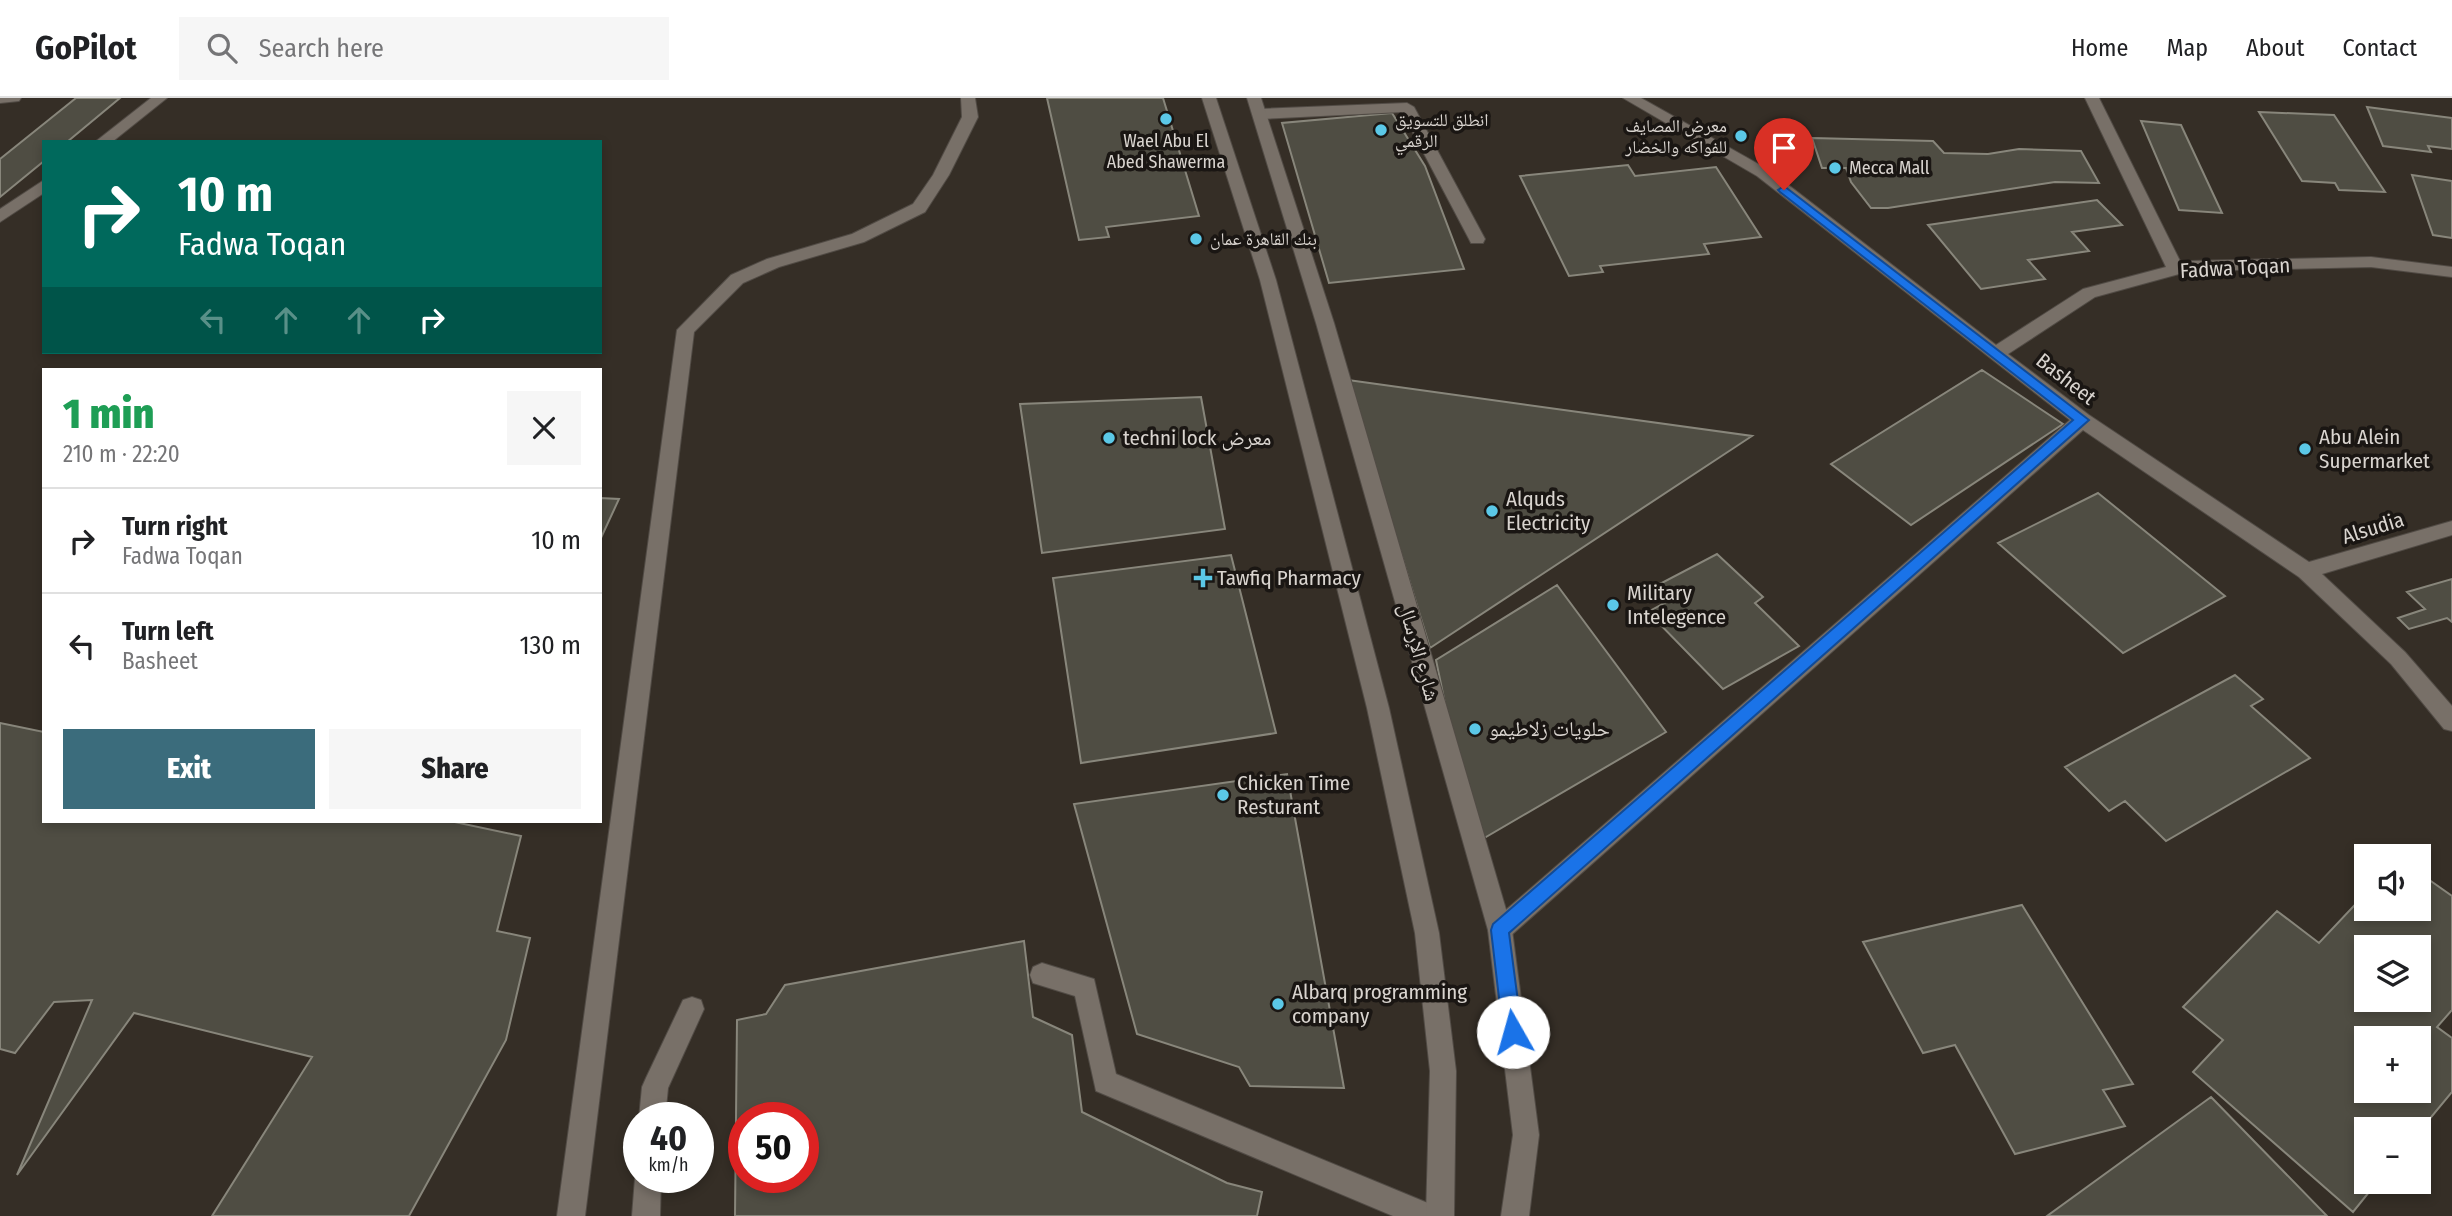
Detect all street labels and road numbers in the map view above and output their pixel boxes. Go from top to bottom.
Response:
street label: Fadwa Toqan [2179,252,2291,284]
street label: Basheet [2031,347,2101,411]
street label: Alsudia [2339,506,2407,550]
street label: شارع الإرسال [1393,600,1445,704]

